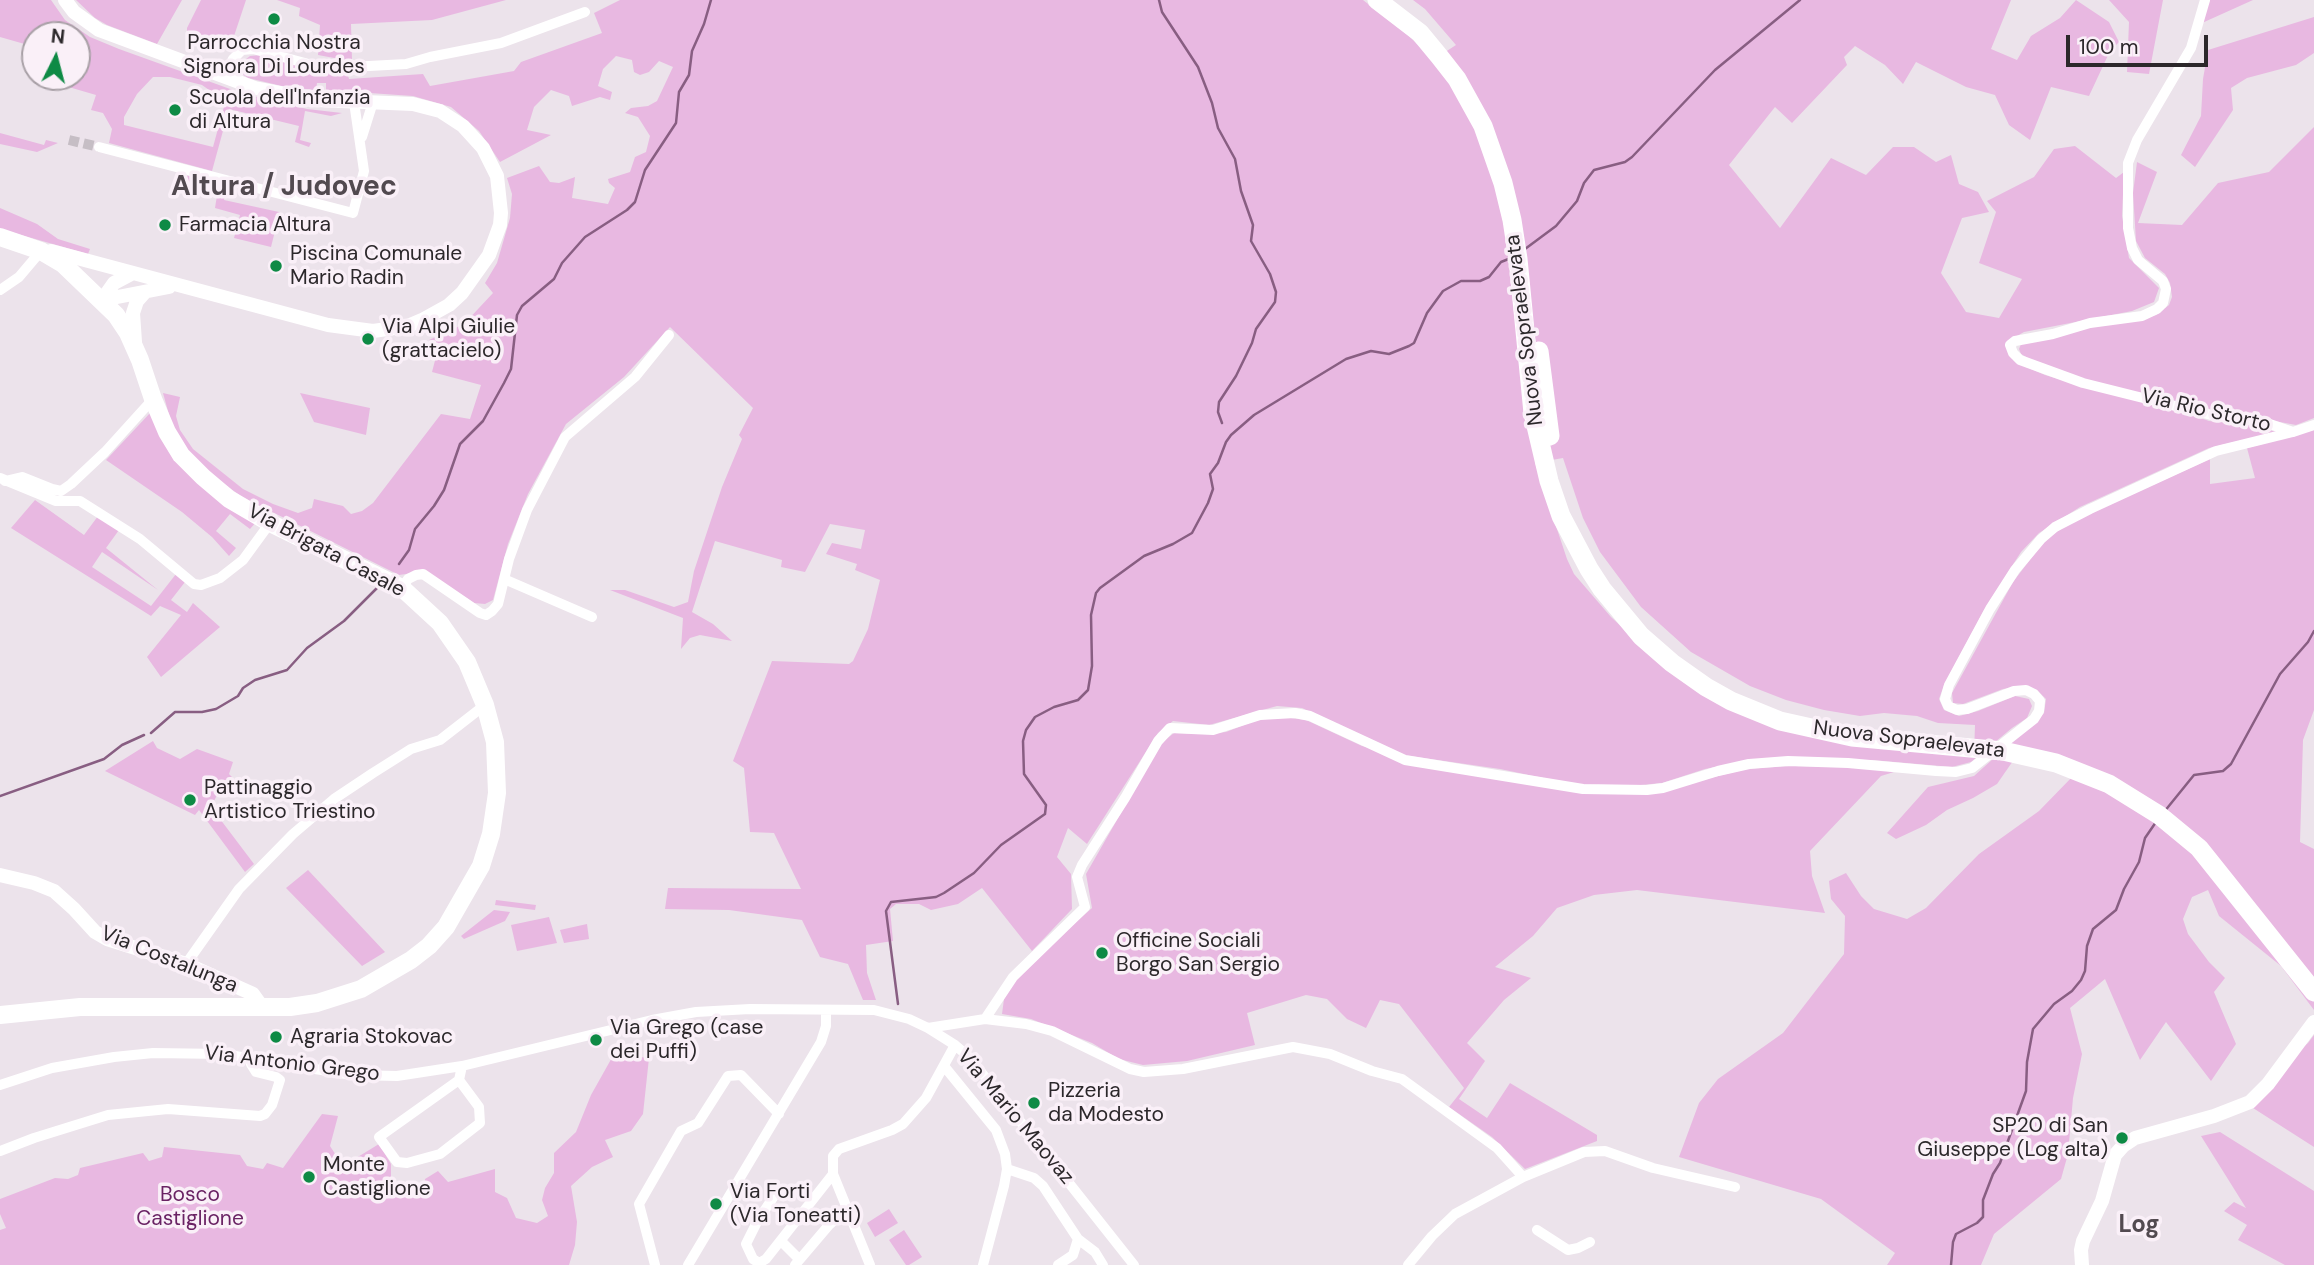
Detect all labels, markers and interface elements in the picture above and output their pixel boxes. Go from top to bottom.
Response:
marker: Parrocchia Nostra Signora Di Lourdes [266,11,282,27]
north arrow [21,21,91,91]
scale bar [2069,21,2211,65]
text: N [50,23,66,50]
place label: Parrocchia Nostra Signora Di Lourdes [183,30,365,80]
text: 100 m [2079,33,2139,61]
place label: Scuola dell'Infanzia di Altura [189,85,370,135]
marker: Scuola dell'Infanzia di Altura [167,102,183,118]
district label: Altura / Judovec [171,171,397,205]
place label: Farmacia Altura [179,212,331,238]
marker: Farmacia Altura [157,217,173,233]
street label: Nuova Sopraelevata [1501,233,1549,427]
place label: Piscina Comunale Mario Radin [290,241,462,291]
marker: Piscina Comunale Mario Radin [268,258,284,274]
place label: Via Alpi Giulie (grattacielo) [382,314,515,364]
marker: Via Alpi Giulie (grattacielo) [360,331,376,347]
street label: Via Rio Storto [2139,384,2273,438]
street label: Via Brigata Casale [243,499,409,603]
street label: Nuova Sopraelevata [1812,716,2006,764]
place label: Pattinaggio Artistico Triestino [204,775,376,825]
marker: Pattinaggio Artistico Triestino [182,792,198,808]
street label: Via Costalunga [97,921,241,999]
place label: Officine Sociali Borgo San Sergio [1116,928,1280,978]
marker: Officine Sociali Borgo San Sergio [1094,945,1110,961]
place label: Via Grego (case dei Puffi) [610,1015,763,1065]
place label: Agraria Stokovac [290,1024,453,1050]
marker: Agraria Stokovac [268,1029,284,1045]
marker: Via Grego (case dei Puffi) [588,1032,604,1048]
street label: Via Antonio Grego [203,1041,381,1087]
street label: Via Mario Maovaz [951,1044,1079,1190]
place label: Pizzeria da Modesto [1048,1078,1164,1128]
marker: Pizzeria da Modesto [1026,1095,1042,1111]
place label: SP20 di San Giuseppe (Log alta) [1917,1113,2108,1163]
marker: SP20 di San Giuseppe (Log alta) [2114,1130,2130,1146]
place label: Monte Castiglione [323,1152,431,1202]
marker: Monte Castiglione [301,1169,317,1185]
place label: Via Forti (Via Toneatti) [730,1179,861,1229]
park label: Bosco Castiglione [136,1182,244,1232]
marker: Via Forti (Via Toneatti) [708,1196,724,1212]
district label: Log [2118,1212,2160,1240]

